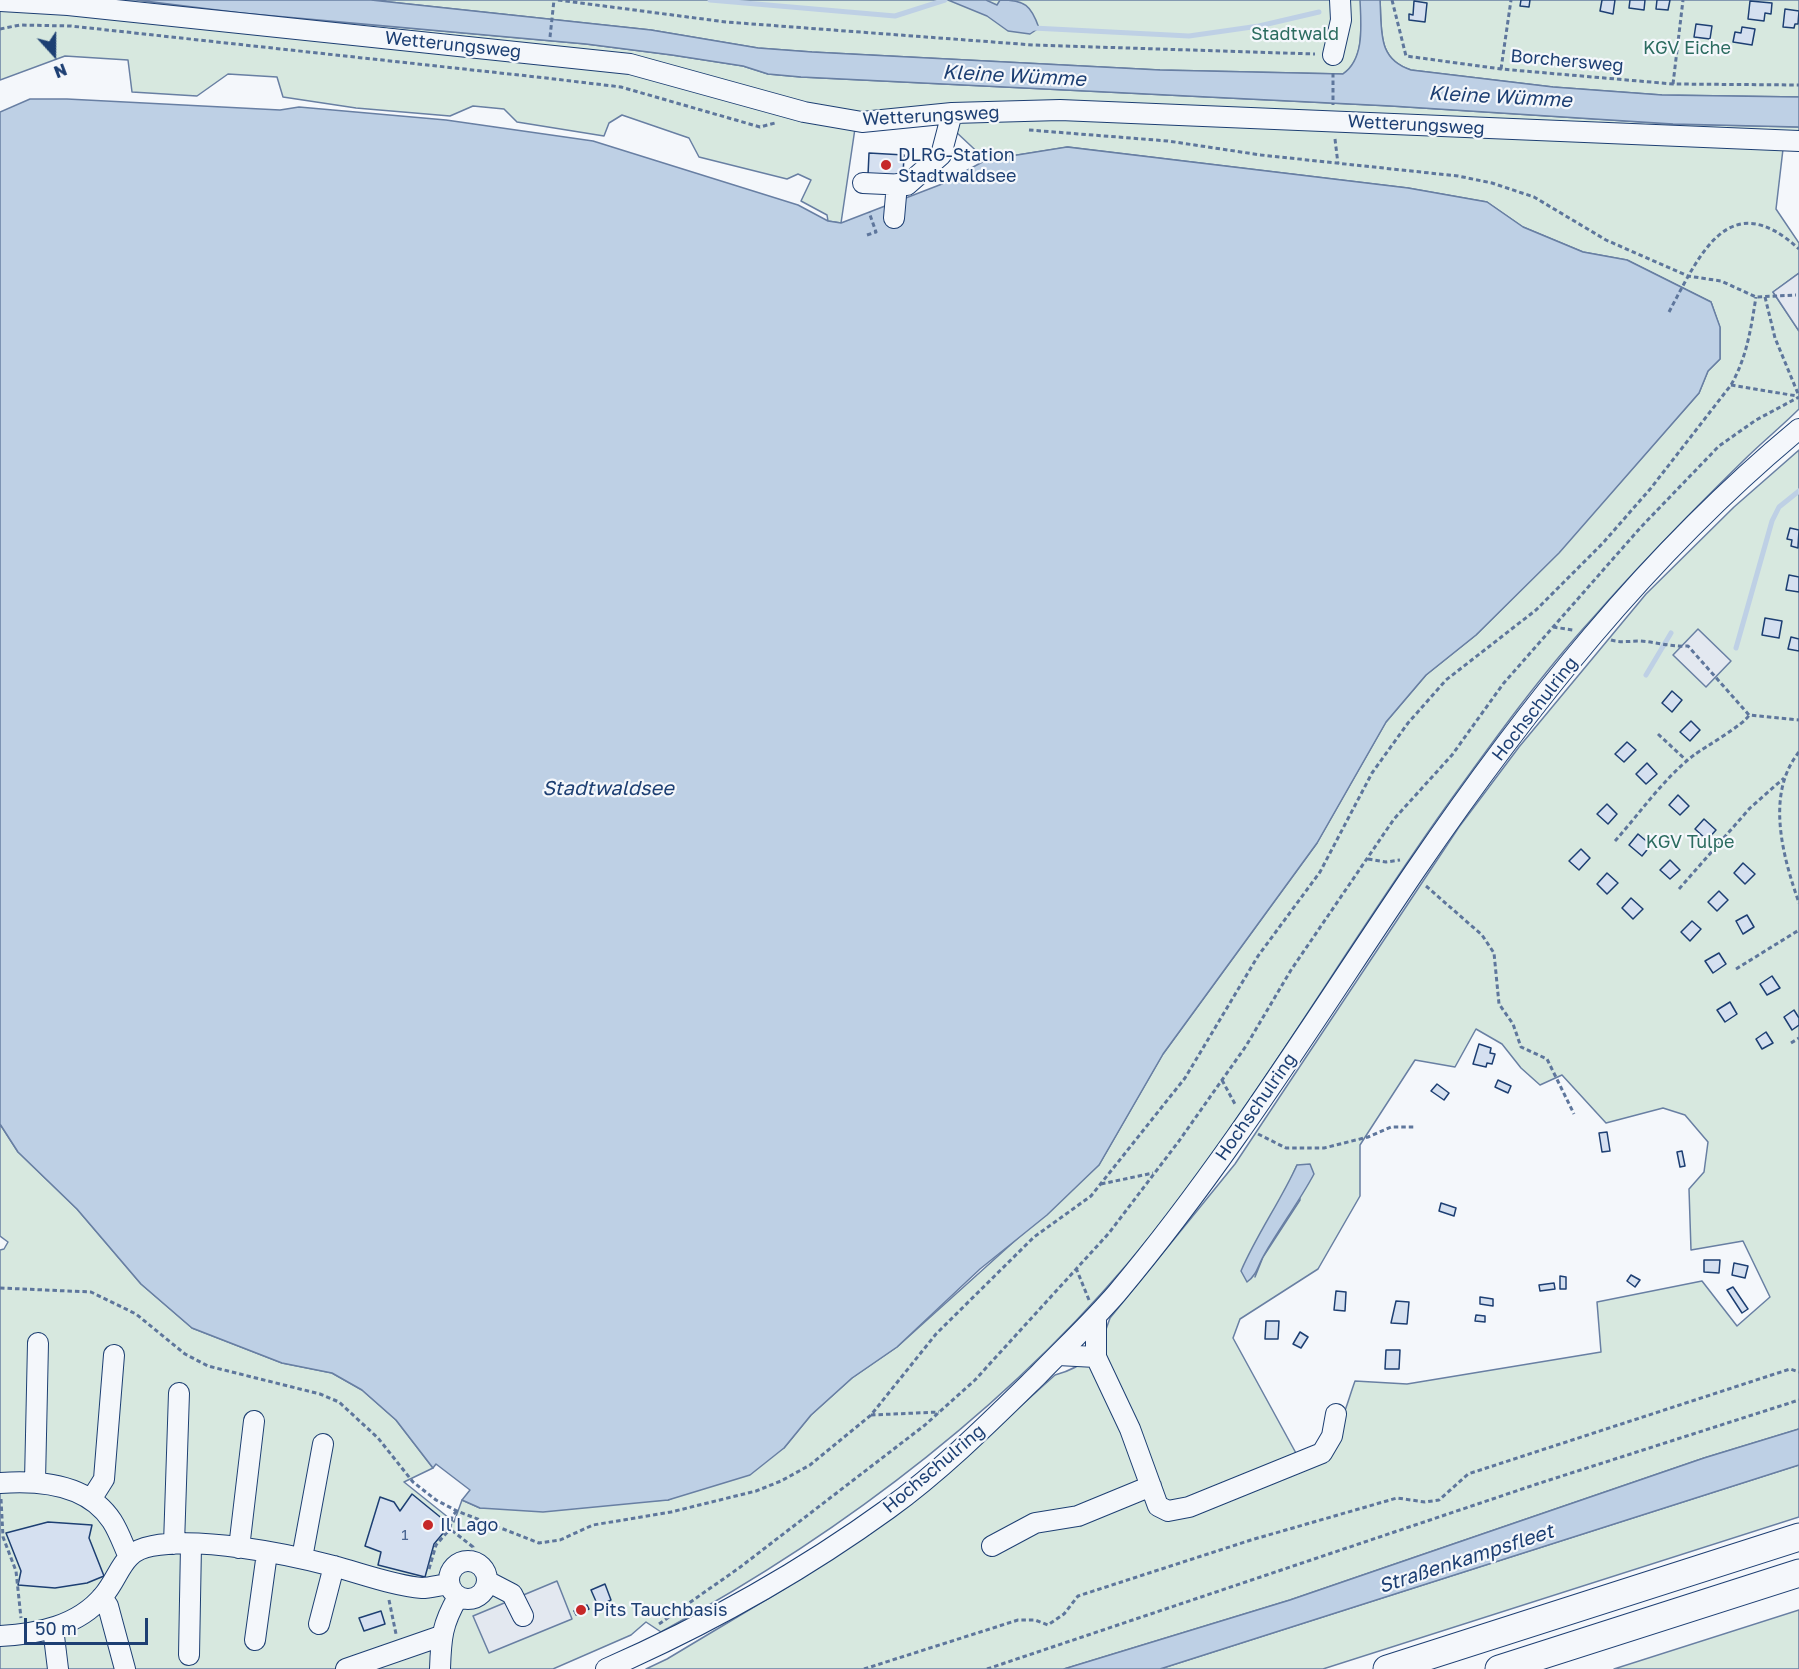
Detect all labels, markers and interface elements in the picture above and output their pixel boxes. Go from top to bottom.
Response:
park label: Stadtwald [1251,23,1339,45]
north arrow [24,24,84,84]
street label: Wetterungsweg [384,27,522,63]
park label: KGV Eiche [1643,37,1731,59]
street label: Borchersweg [1510,45,1624,77]
text: N [51,59,70,82]
water label: Kleine Wümme [942,60,1086,92]
water label: Kleine Wümme [1428,81,1572,113]
street label: Wetterungsweg [862,102,1000,130]
street label: Wetterungsweg [1347,111,1485,139]
place label: DLRG-Station Stadtwaldsee [898,144,1016,186]
marker: DLRG-Station Stadtwaldsee [879,158,893,172]
street label: Hochschulring [1488,653,1582,765]
water label: Stadtwaldsee [542,777,674,801]
park label: KGV Tulpe [1646,831,1734,853]
street label: Hochschulring [1211,1049,1301,1165]
street label: Hochschulring [879,1420,989,1518]
place label: Il Lago [440,1514,498,1536]
marker: Il Lago [421,1518,435,1532]
water label: Straßenkampsfleet [1376,1519,1556,1599]
house number: 1 [401,1526,409,1544]
place label: Pits Tauchbasis [593,1599,727,1621]
marker: Pits Tauchbasis [574,1603,588,1617]
scale bar [27,1606,152,1644]
text: 50 m [35,1617,77,1639]

